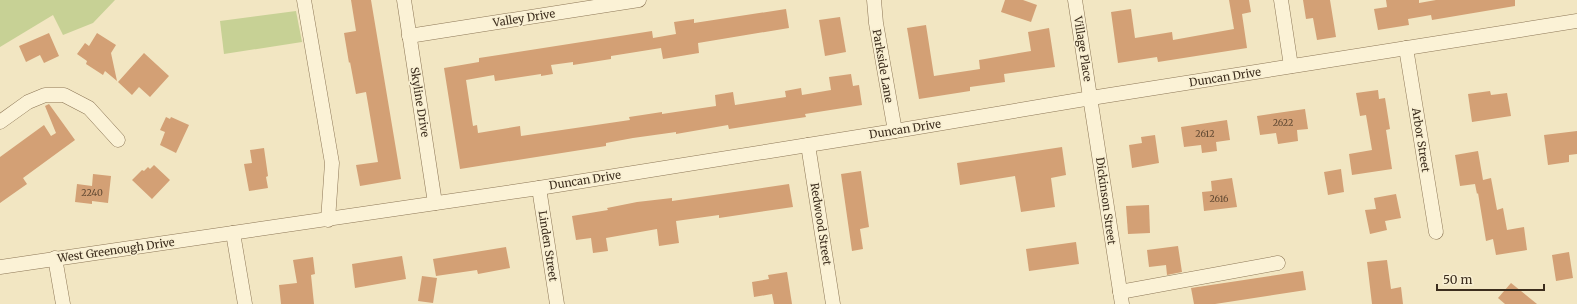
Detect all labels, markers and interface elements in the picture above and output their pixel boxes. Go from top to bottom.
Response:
street label: Valley Drive [491,6,556,30]
street label: Village Place [1071,14,1095,83]
street label: Parkside Lane [870,28,896,104]
street label: Duncan Drive [1188,64,1262,90]
street label: Skyline Drive [408,66,432,138]
street label: Arbor Street [1409,106,1433,174]
street label: Duncan Drive [868,116,942,142]
house number: 2622 [1273,117,1293,128]
house number: 2612 [1195,128,1215,139]
street label: Dickinson Street [1093,156,1119,246]
street label: Duncan Drive [548,167,622,193]
street label: Redwood Street [808,182,835,267]
house number: 2240 [81,187,103,198]
house number: 2616 [1209,193,1229,204]
street label: Linden Street [536,210,561,283]
street label: West Greenough Drive [56,235,176,265]
scale bar [1437,266,1544,292]
text: 50 m [1443,272,1472,287]

